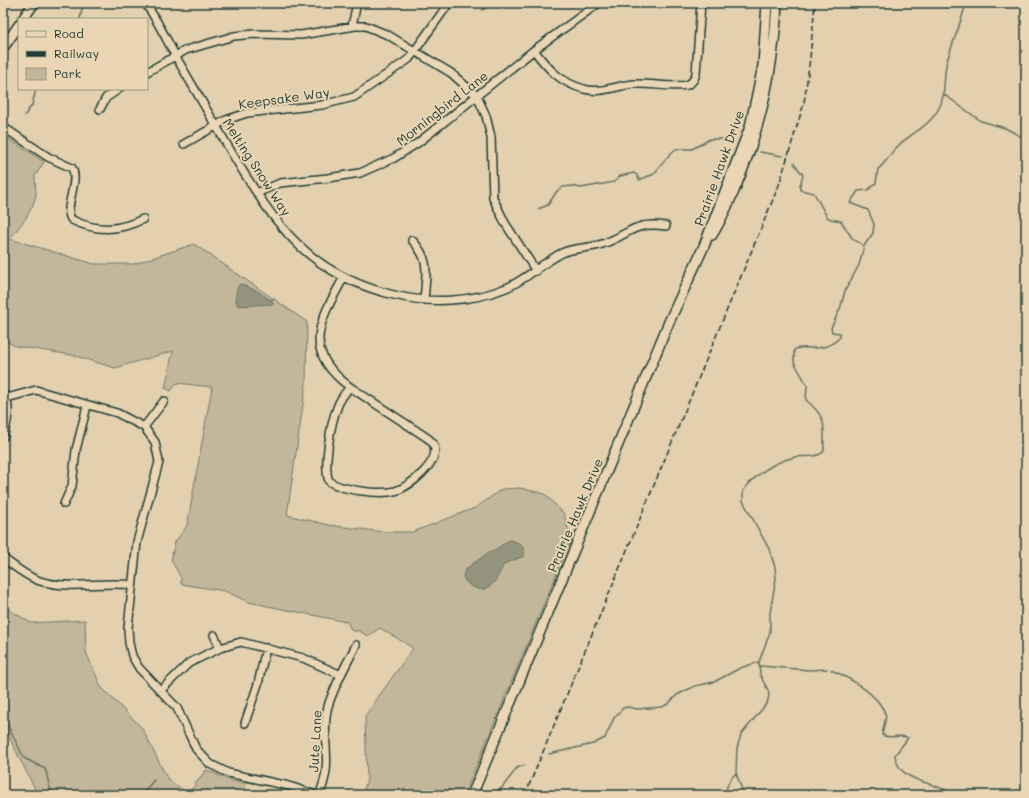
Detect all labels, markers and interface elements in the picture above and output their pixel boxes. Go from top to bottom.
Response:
legend [18,18,148,90]
text: Road [54,25,84,41]
text: Railway [54,45,99,61]
text: Park [54,65,81,81]
street label: Morningbird Lane [392,66,491,149]
street label: Keepsake Way [237,83,331,112]
street label: Prairie Hawk Drive [690,108,747,228]
street label: Melting Snow Way [220,115,295,219]
street label: Prairie Hawk Drive [543,455,606,574]
street label: Jute Lane [304,709,325,773]

